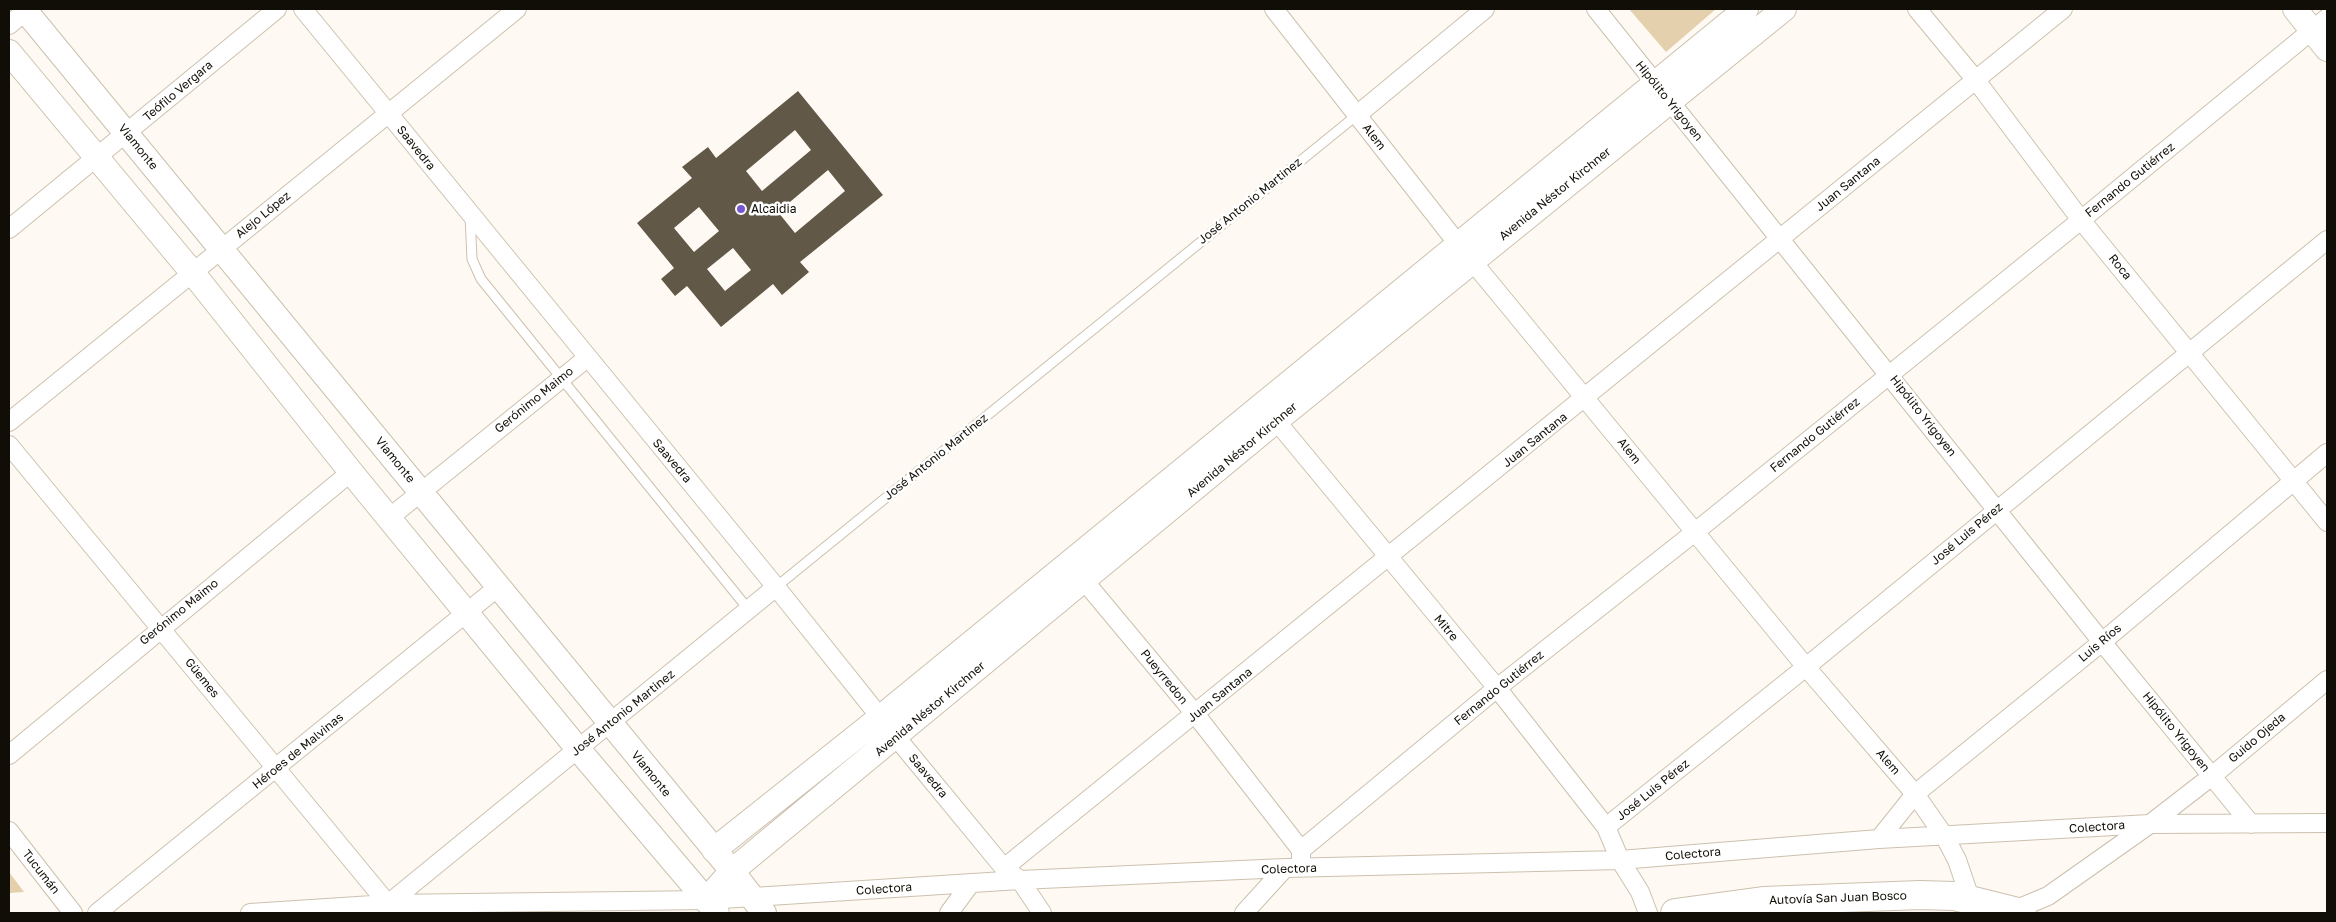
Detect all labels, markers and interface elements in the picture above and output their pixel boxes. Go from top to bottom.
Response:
street label: Teófilo Vergara [140,58,216,124]
street label: Hipólito Yrigoyen [1632,58,1706,144]
street label: Viamonte [115,121,161,173]
street label: Alem [1359,121,1389,153]
street label: Saavedra [394,123,438,173]
street label: Fernando Gutiérrez [2082,140,2178,220]
street label: Avenida Néstor Kirchner [1496,144,1614,244]
street label: Juan Santana [1813,154,1883,214]
street label: José Antonio Martinez [1195,155,1305,247]
street label: Alejo López [233,189,293,241]
place label: Alcaidia [751,202,796,216]
marker: Alcaidia [735,203,747,215]
street label: Roca [2105,251,2135,283]
street label: Gerónimo Maimo [492,364,576,436]
street label: Hipólito Yrigoyen [1887,373,1959,459]
street label: Fernando Gutiérrez [1767,395,1863,475]
street label: Avenida Néstor Kirchner [1184,400,1300,500]
street label: Juan Santana [1500,410,1570,470]
street label: José Antonio Martinez [881,411,991,503]
street label: Viamonte [372,434,418,486]
street label: Alem [1614,435,1644,467]
street label: Saavedra [649,436,695,486]
street label: José Luis Pérez [1928,500,2006,568]
street label: Gerónimo Maimo [137,576,221,648]
street label: Mitre [1431,612,1461,644]
street label: Luis Ríos [2076,621,2124,665]
street label: Pueyrredon [1137,647,1191,707]
street label: Fernando Gutiérrez [1451,648,1547,728]
street label: Güemes [182,655,222,701]
street label: Avenida Néstor Kirchner [872,659,988,759]
street label: Juan Santana [1185,665,1255,725]
street label: José Antonio Martinez [568,667,678,759]
street label: Hipólito Yrigoyen [2139,689,2213,775]
street label: Héroes de Malvinas [250,710,346,792]
street label: Guido Ojeda [2226,710,2288,766]
street label: Alem [1873,746,1903,778]
street label: Viamonte [628,748,674,800]
street label: Saavedra [905,751,951,801]
street label: José Luis Pérez [1614,756,1692,824]
street label: Colectora [2069,818,2125,836]
street label: Colectora [1665,844,1721,864]
street label: Tucumán [19,847,63,897]
street label: Colectora [1261,861,1317,877]
street label: Colectora [856,880,912,898]
street label: Autovía San Juan Bosco [1769,888,1907,908]

